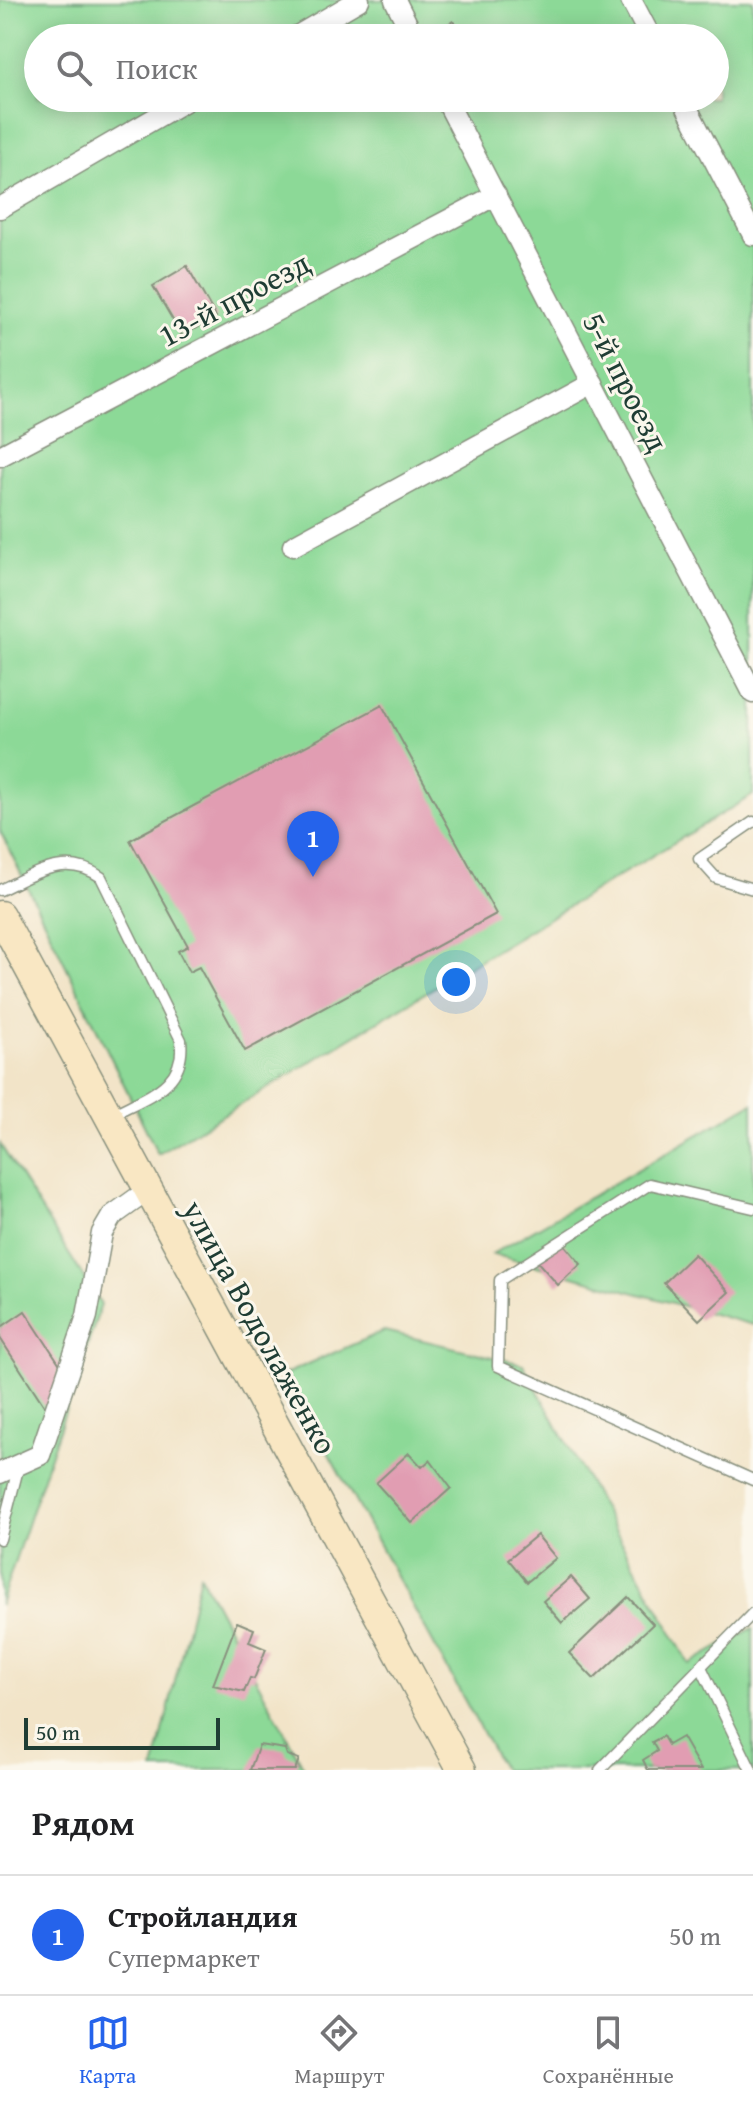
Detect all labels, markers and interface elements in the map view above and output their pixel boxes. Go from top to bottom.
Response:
search box [24,24,729,112]
icon: search [52,46,96,90]
text: Поиск [116,46,198,90]
street label: 13-й проезд [150,239,318,358]
street label: 5-й проезд [571,304,682,459]
pin: 1 [287,811,339,877]
your location [436,962,476,1002]
street label: улица Водолаженко [170,1190,350,1463]
scale bar [24,1714,220,1750]
text: 50 m [36,1716,80,1748]
text: Рядом [32,1798,135,1847]
text: Стройландия [108,1894,297,1938]
text: 1 [51,1916,65,1955]
text: 50 m [669,1916,721,1955]
text: Супермаркет [108,1938,260,1977]
tab: Карта [79,2011,136,2091]
tab: Маршрут [294,2011,384,2091]
tab: Сохранённые [543,2011,674,2091]

